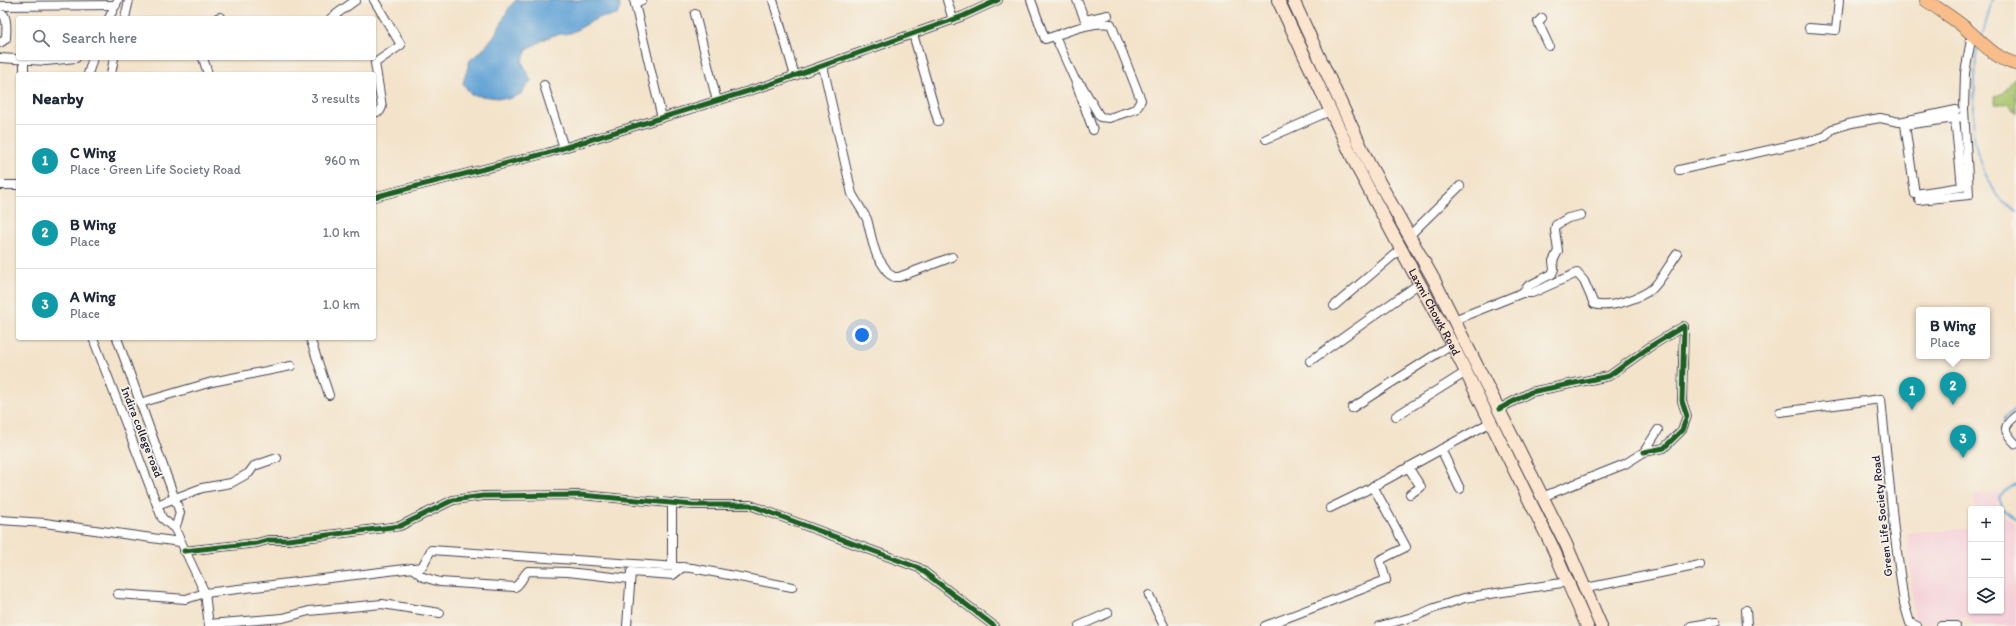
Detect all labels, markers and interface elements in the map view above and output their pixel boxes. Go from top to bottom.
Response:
search box [16,16,376,60]
icon: search [30,27,52,49]
text: Search here [62,29,137,47]
text: Nearby [32,88,84,108]
text: 3 results [311,91,360,106]
text: C Wing [70,144,116,162]
text: 1 [42,153,48,168]
text: 960 m [324,153,360,168]
text: Place · Green Life Society Road [70,162,241,177]
text: B Wing [70,216,116,234]
text: 2 [42,225,48,240]
text: 1.0 km [323,225,360,240]
text: Place [70,234,100,249]
street label: Laxmi Chowk Road [1406,266,1464,358]
text: A Wing [70,288,116,306]
text: 3 [41,297,49,312]
text: 1.0 km [323,297,360,312]
text: Place [70,306,100,321]
popup [1916,307,1990,359]
text: B Wing [1930,317,1976,335]
your location [852,325,872,345]
text: Place [1930,335,1960,350]
pin: 2 [1940,372,1966,405]
pin: 1 [1899,377,1925,410]
street label: Indira college road [118,385,166,480]
pin: 3 [1950,425,1976,458]
street label: Green Life Society Road [1869,454,1895,577]
map controls [1968,506,2004,614]
button: + [1968,506,2004,542]
button: − [1968,542,2004,578]
button: layers [1968,578,2004,614]

